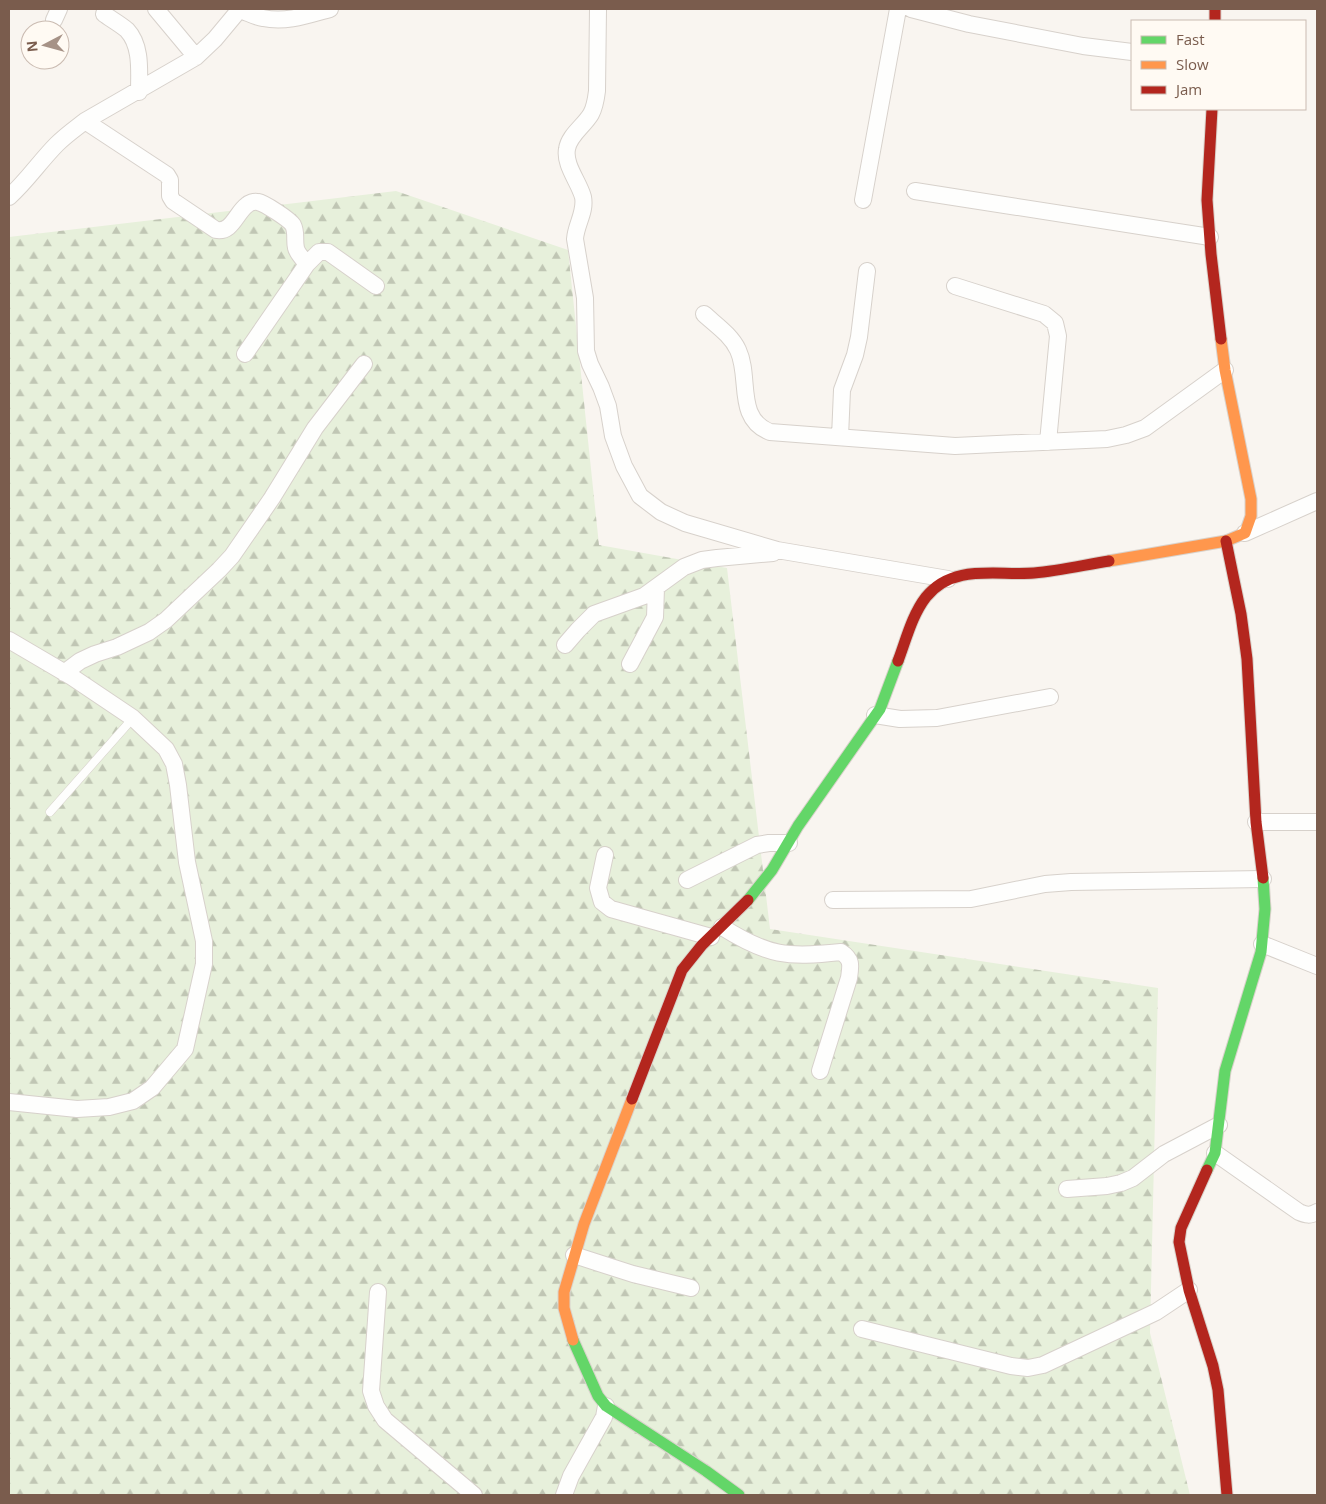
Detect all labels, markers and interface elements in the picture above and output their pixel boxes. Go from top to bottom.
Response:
north arrow [20,20,70,70]
legend [1131,20,1306,110]
text: Fast [1176,29,1205,49]
text: N [22,40,42,53]
text: Slow [1176,54,1209,74]
text: Jam [1174,79,1202,99]

